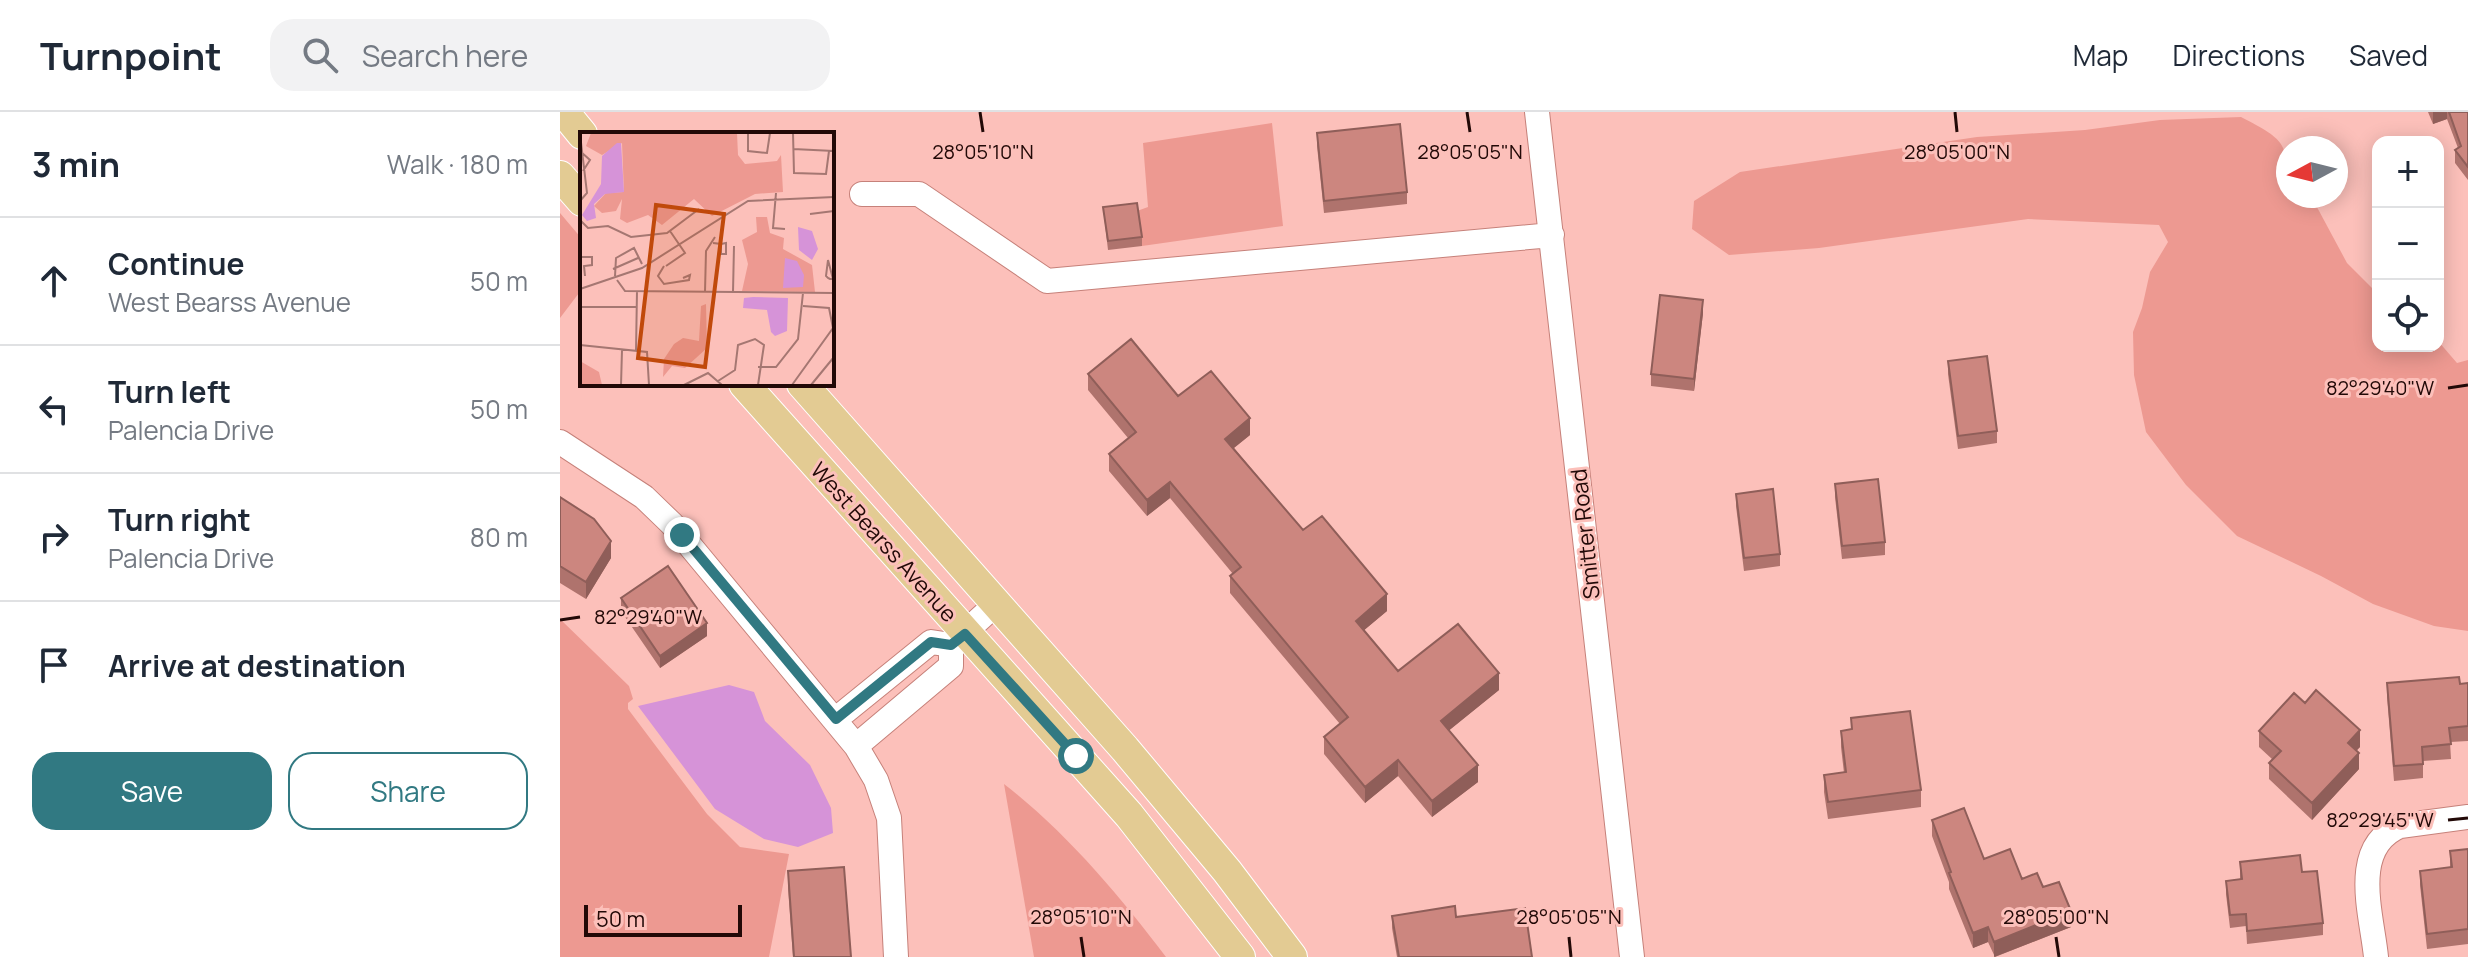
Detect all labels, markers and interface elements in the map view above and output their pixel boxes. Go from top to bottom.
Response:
search box [270,19,830,91]
text: Turnpoint [40,29,222,81]
icon: search [298,33,342,77]
text: Search here [362,35,528,76]
text: Map [2073,36,2128,74]
text: Directions [2172,36,2305,74]
text: Saved [2349,36,2428,74]
inset map [580,132,834,386]
north arrow [2276,136,2348,208]
map controls [2372,136,2444,352]
button: + [2372,136,2444,208]
text: 28°05'10"N [932,138,1034,165]
text: 28°05'05"N [1417,138,1523,165]
text: 28°05'00"N [1904,138,2010,165]
text: 3 min [32,141,120,187]
text: Walk · 180 m [387,146,528,182]
button: − [2372,208,2444,280]
text: Continue [108,243,244,284]
icon: ahead [32,259,76,303]
text: 50 m [470,263,528,299]
button: locate [2372,280,2444,352]
text: West Bearss Avenue [108,284,351,320]
text: Turn left [108,371,231,412]
text: 82°29'40"W [2326,374,2434,401]
icon: left [32,387,76,431]
text: 50 m [470,391,528,427]
text: Palencia Drive [108,412,274,448]
street label: West Bearss Avenue [804,456,964,629]
street label: Smitter Road [1563,467,1607,601]
text: Turn right [108,499,251,540]
icon: right [32,515,76,559]
route end [664,517,700,553]
text: 80 m [470,519,528,555]
text: Palencia Drive [108,540,274,576]
text: 82°29'40"W [594,603,702,630]
icon: arrive [32,643,76,687]
text: Arrive at destination [108,645,406,686]
route start [1058,738,1094,774]
button: Save [32,752,272,830]
button: Share [288,752,528,830]
text: 82°29'45"W [2326,806,2434,833]
scale bar [584,901,742,937]
text: 28°05'10"N [1030,903,1132,930]
text: 28°05'05"N [1516,903,1622,930]
text: 28°05'00"N [2003,903,2109,930]
text: 50 m [596,904,645,934]

